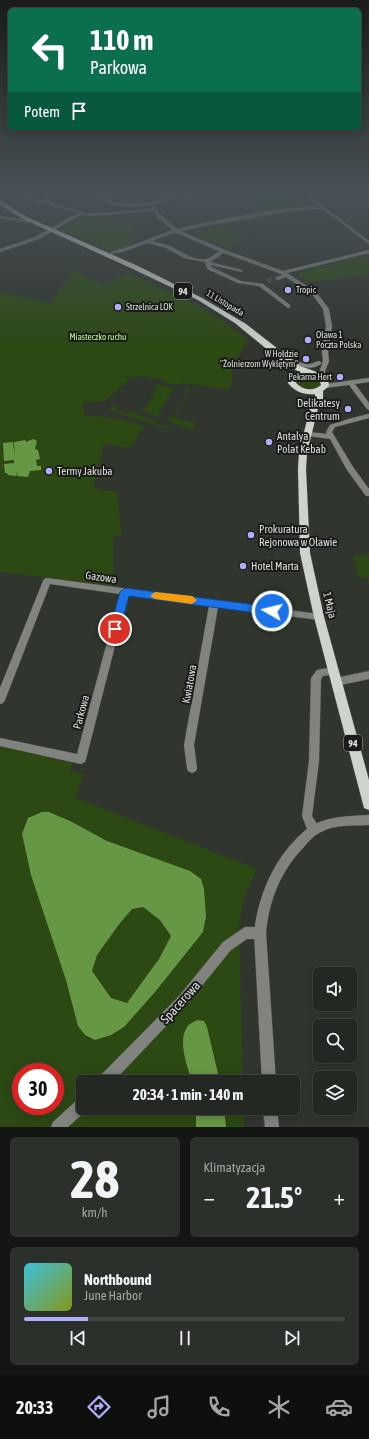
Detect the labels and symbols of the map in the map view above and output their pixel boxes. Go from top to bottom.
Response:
road number: 94 [174,283,192,299]
marker: Tropic [283,285,293,295]
place label: Tropic [296,285,317,295]
street label: 11 Listopada [204,288,246,318]
marker: Strzelnica LOK [113,302,123,312]
place label: Strzelnica LOK [126,302,173,312]
place label: Oława 1 Poczta Polska [316,330,361,350]
park label: Miasteczko ruchu [70,332,126,342]
marker: Oława 1 Poczta Polska [303,335,313,345]
place label: W Hołdzie "Żolnierzom Wyklętym" [220,349,298,369]
marker: W Hołdzie "Żolnierzom Wyklętym" [301,354,311,364]
place label: Pekarna Hert [289,372,332,382]
marker: Pekarna Hert [335,372,345,382]
place label: Delikatesy Centrum [297,397,340,422]
marker: Delikatesy Centrum [343,404,353,414]
place label: Antalya Polat Kebab [277,430,326,455]
marker: Antalya Polat Kebab [264,437,274,447]
place label: Termy Jakuba [57,465,112,477]
marker: Termy Jakuba [44,466,54,476]
place label: Prokuratura Rejonowa w Oławie [259,523,337,548]
marker: Prokuratura Rejonowa w Oławie [246,530,256,540]
place label: Hotel Marta [251,560,299,572]
marker: Hotel Marta [238,561,248,571]
street label: Gazowa [85,569,117,585]
position arrow [251,590,293,632]
street label: 1 Maja [321,591,339,619]
pin [98,612,132,646]
street label: Kwiatowa [180,664,198,704]
street label: Parkowa [71,694,91,730]
road number: 94 [344,735,362,751]
street label: Spacerowa [157,978,203,1027]
speed limit sign: 30 [12,1063,64,1115]

